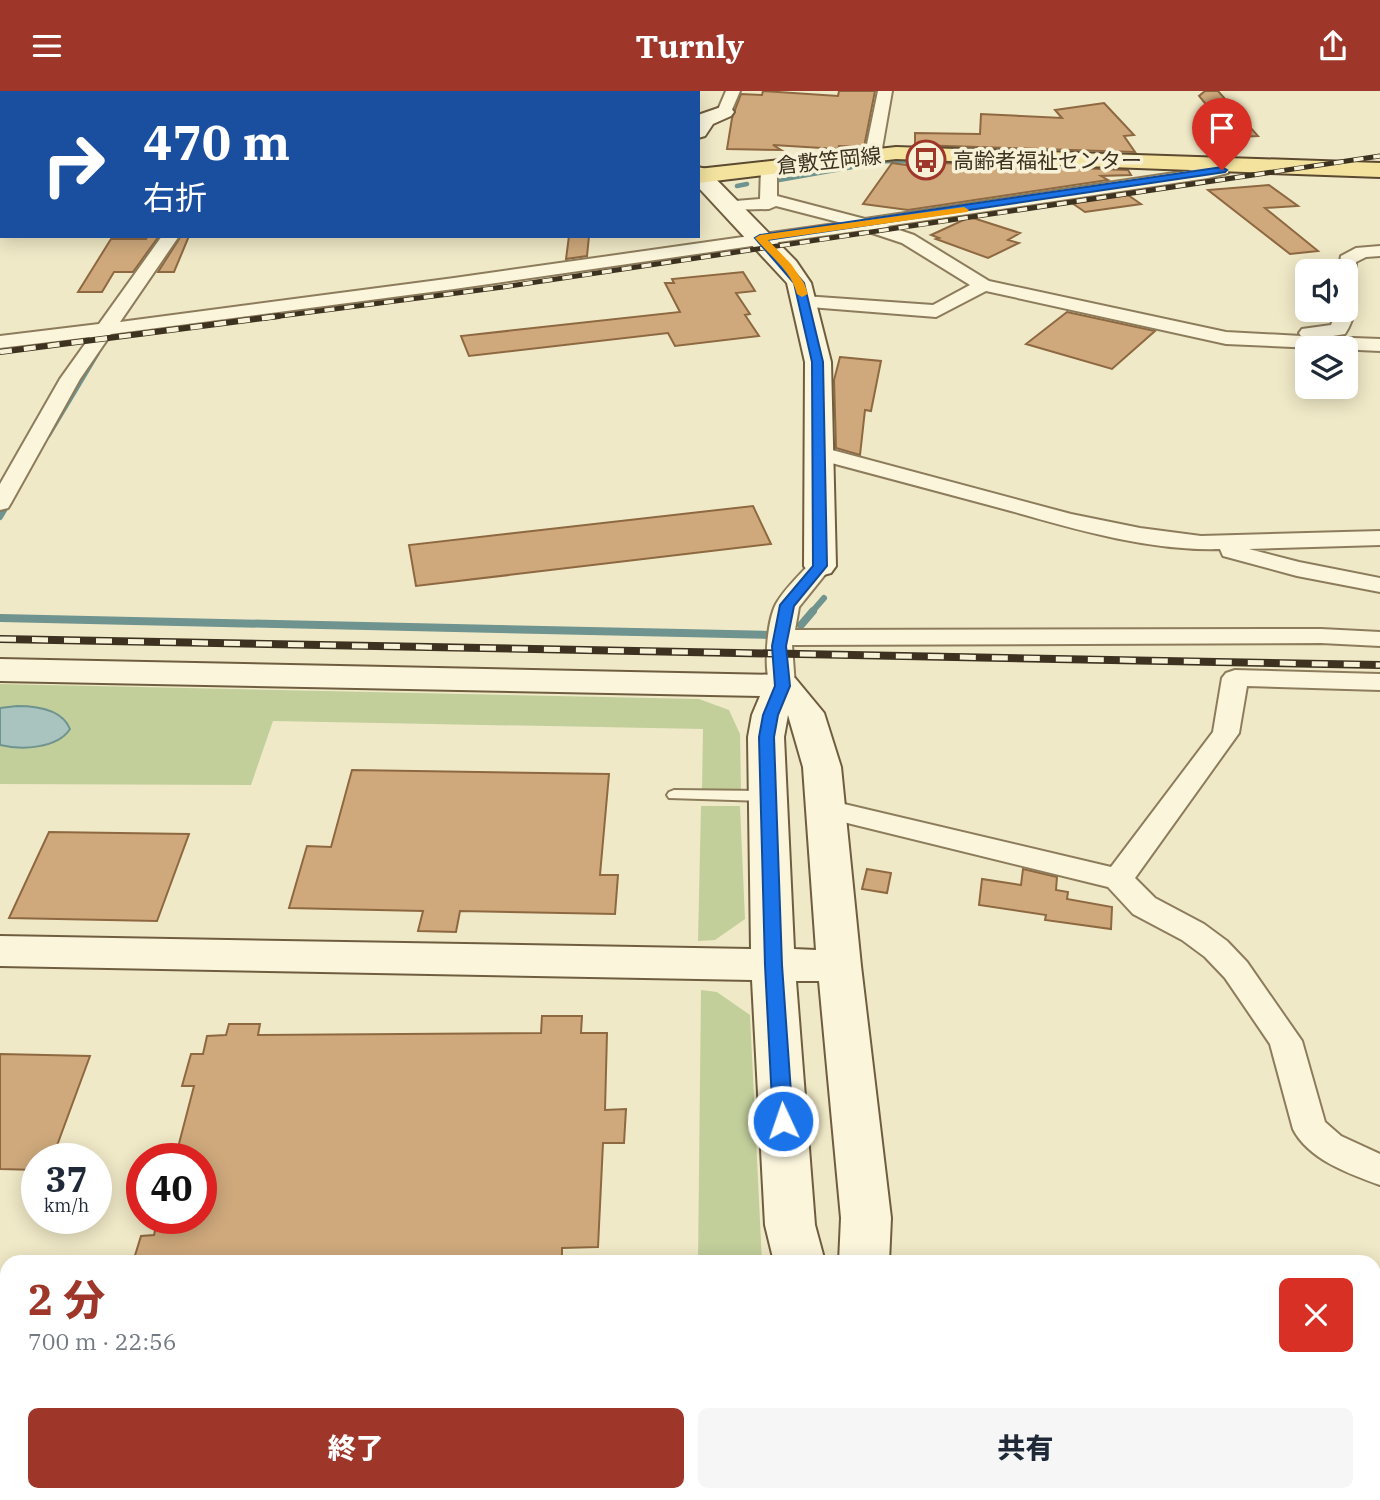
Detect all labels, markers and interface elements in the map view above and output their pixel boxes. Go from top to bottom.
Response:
text: Turnly [636,25,744,67]
icon: menu [28,27,66,65]
icon: share [1314,27,1352,65]
pin [1192,98,1252,170]
icon: arrive [1203,109,1241,147]
text: 470 m [143,110,290,173]
icon: right [28,119,119,210]
bus stop icon: 高齢者福祉センター [905,139,947,181]
street label: 倉敷笠岡線 [775,141,883,179]
place label: 高齢者福祉センター [953,146,1142,174]
text: 右折 [143,176,207,218]
map controls [1295,259,1358,399]
button: sound [1295,259,1358,322]
button: layers [1295,336,1358,399]
position arrow [746,1084,820,1158]
speed limit sign: 40 [126,1143,217,1234]
text: 37 [45,1156,88,1202]
text: km/h [44,1194,89,1217]
text: 2 分 [28,1272,105,1327]
button: close [1279,1278,1353,1352]
text: 700 m · 22:56 [28,1326,177,1356]
button: 終了 [28,1408,684,1488]
button: 共有 [698,1408,1353,1488]

